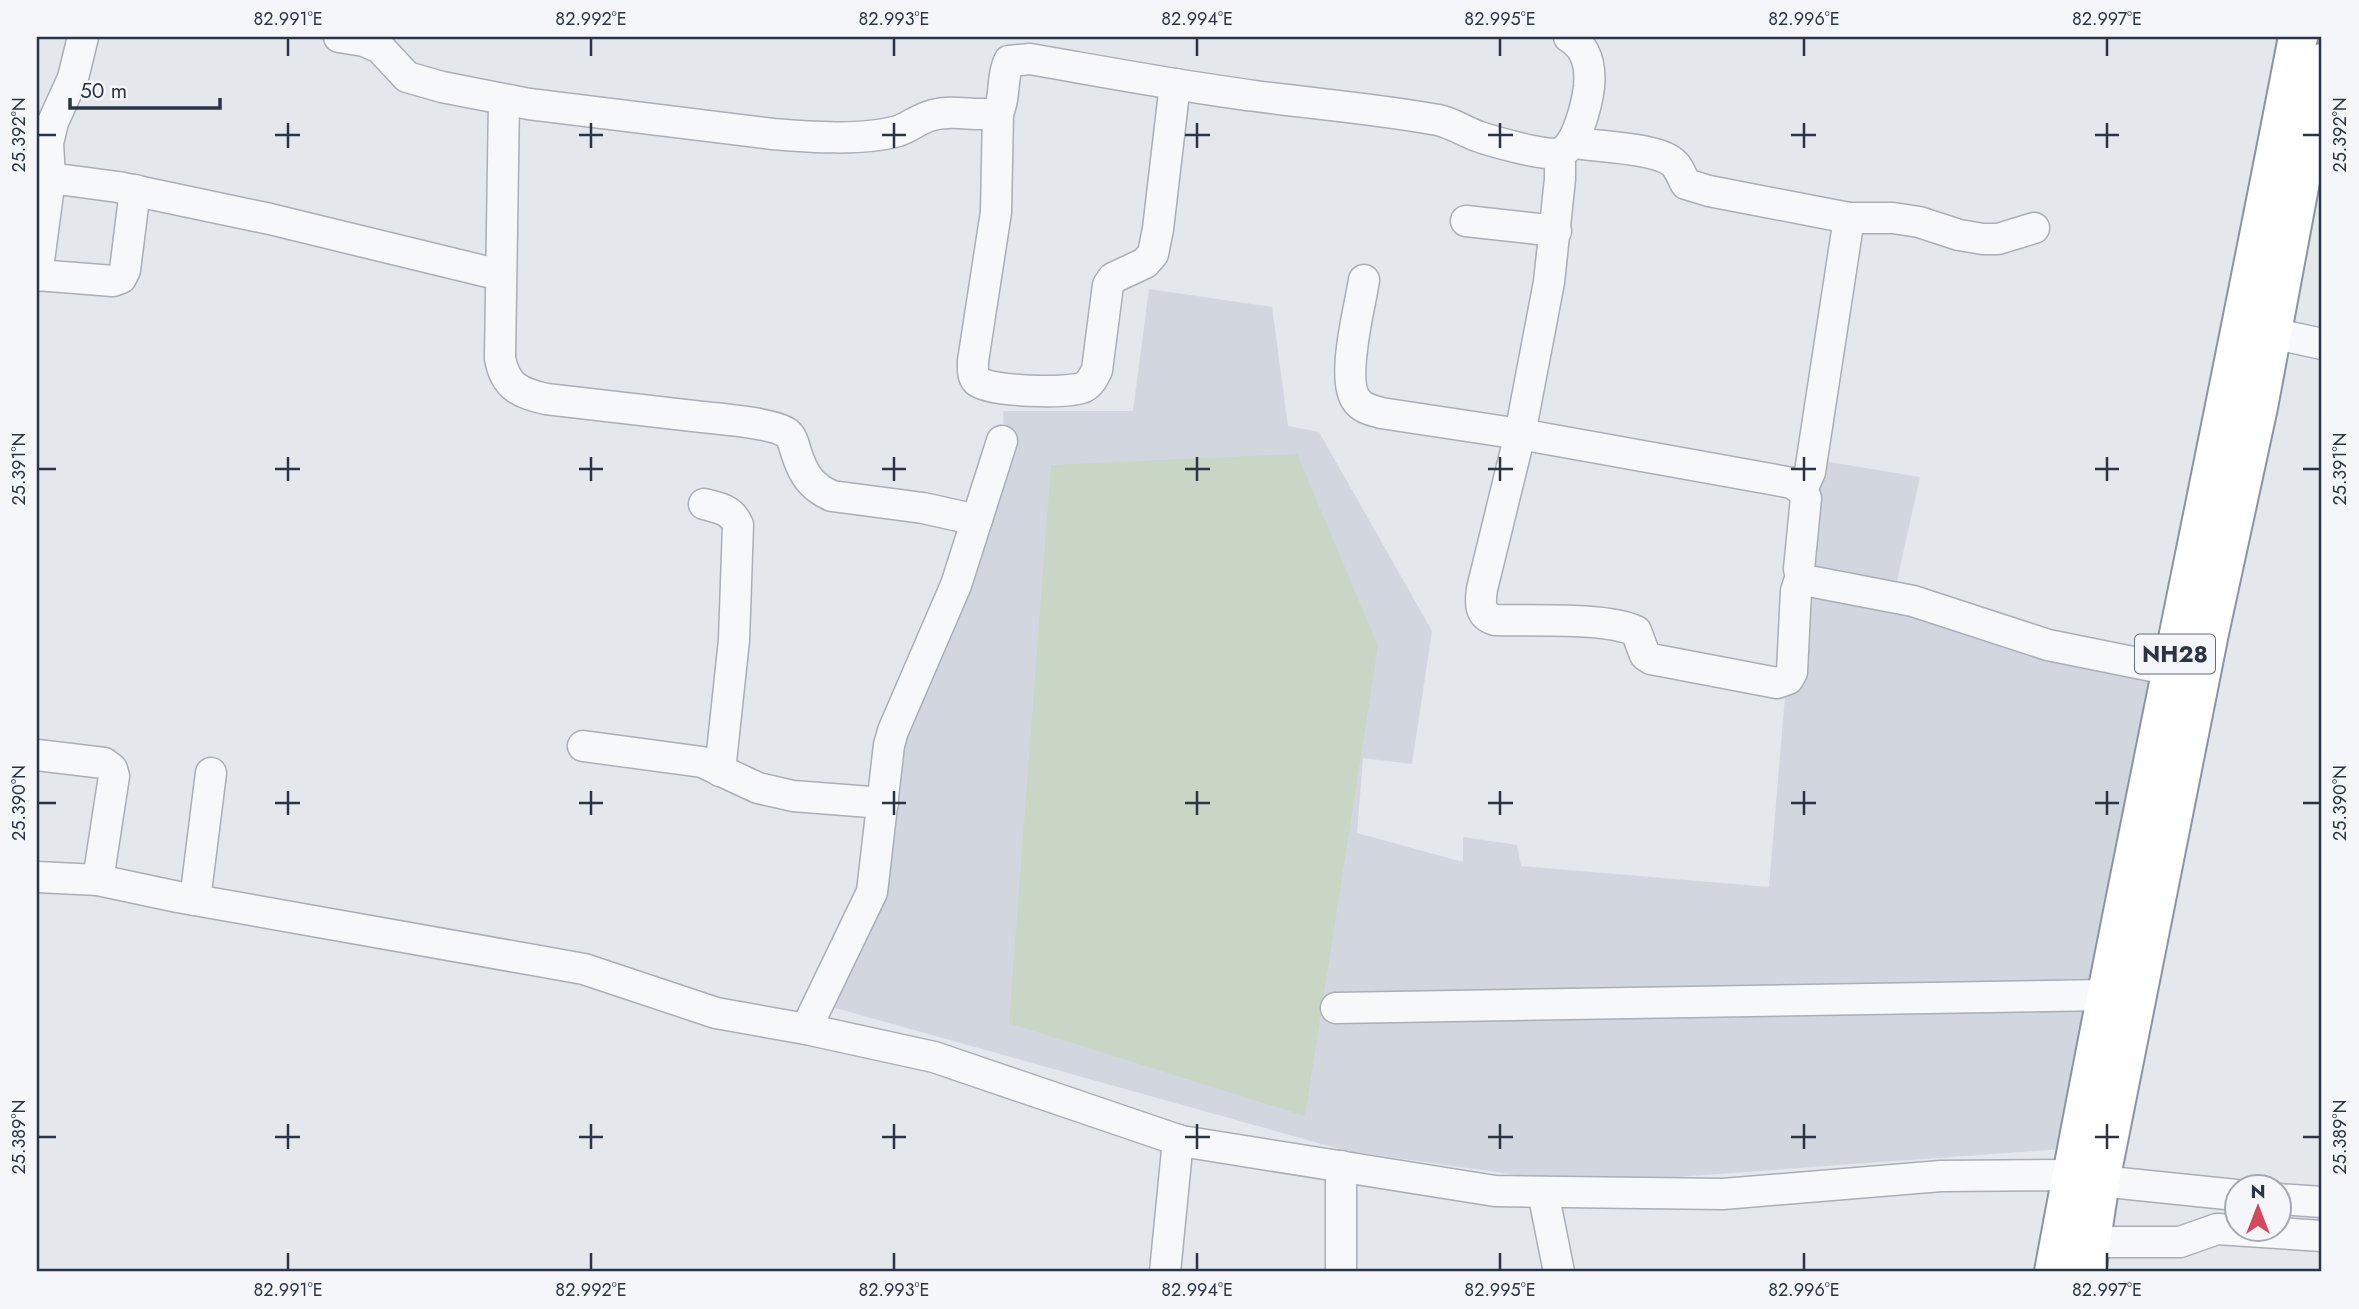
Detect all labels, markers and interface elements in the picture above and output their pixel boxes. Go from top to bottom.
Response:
text: 82.991°E [253,6,323,32]
text: 82.992°E [555,6,627,32]
text: 82.993°E [859,6,929,32]
text: 82.994°E [1161,6,1233,32]
text: 82.995°E [1464,6,1536,32]
text: 82.996°E [1768,6,1840,32]
text: 82.997°E [2072,6,2142,32]
scale bar [70,66,220,110]
text: 50 m [80,76,127,106]
text: 25.392°N [6,97,32,173]
text: 25.392°N [2327,97,2353,173]
text: 25.391°N [6,432,32,506]
text: 25.391°N [2327,432,2353,506]
road number: NH28 [2135,634,2215,674]
text: 25.390°N [6,765,32,841]
text: 25.390°N [2327,765,2353,841]
text: 25.389°N [6,1100,32,1174]
text: 25.389°N [2327,1100,2353,1174]
north arrow [2222,1172,2292,1242]
text: N [2250,1178,2266,1205]
text: 82.991°E [253,1277,323,1303]
text: 82.992°E [555,1277,627,1303]
text: 82.993°E [859,1277,929,1303]
text: 82.994°E [1161,1277,1233,1303]
text: 82.995°E [1464,1277,1536,1303]
text: 82.996°E [1768,1277,1840,1303]
text: 82.997°E [2072,1277,2142,1303]

